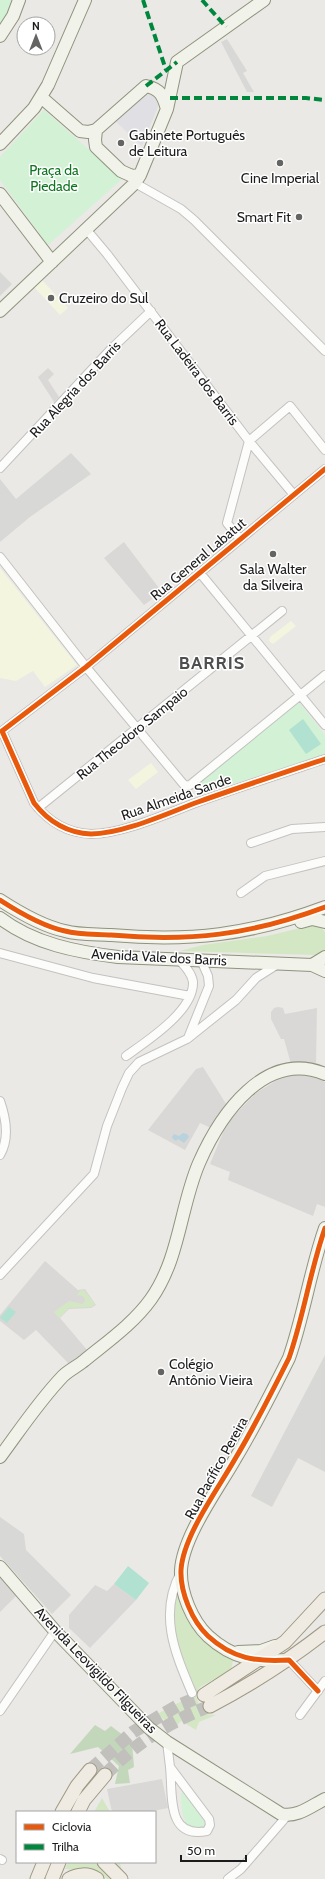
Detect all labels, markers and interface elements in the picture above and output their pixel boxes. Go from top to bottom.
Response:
north arrow [16,16,56,56]
text: N [32,19,40,33]
place label: Gabinete Português de Leitura [129,126,245,160]
marker: Gabinete Português de Leitura [116,138,126,148]
marker: Cine Imperial [275,158,285,168]
park label: Praça da Piedade [29,161,79,195]
place label: Cine Imperial [241,169,320,187]
place label: Smart Fit [237,208,291,226]
marker: Smart Fit [294,212,304,222]
place label: Cruzeiro do Sul [59,289,149,307]
marker: Cruzeiro do Sul [46,293,56,303]
street label: Rua Ladeira dos Barris [151,315,243,429]
street label: Rua Alegria dos Barris [26,337,125,441]
street label: Rua General Labatut [147,514,250,604]
marker: Sala Walter da Silveira [268,549,278,559]
place label: Sala Walter da Silveira [240,560,307,594]
district label: BARRIS [179,652,245,674]
street label: Rua Theodoro Sampaio [73,682,192,783]
street label: Rua Almeida Sande [119,770,233,824]
street label: Avenida Vale dos Barris [91,944,228,970]
place label: Colégio Antônio Vieira [169,1355,253,1389]
marker: Colégio Antônio Vieira [156,1367,166,1377]
street label: Rua Pacífico Pereira [180,1413,252,1522]
street label: Avenida Leovigildo Filgueiras [31,1603,161,1737]
legend [16,1811,156,1863]
text: Ciclovia [52,1819,91,1834]
scale bar [181,1837,246,1863]
text: Trilha [52,1839,79,1854]
text: 50 m [187,1843,215,1858]

